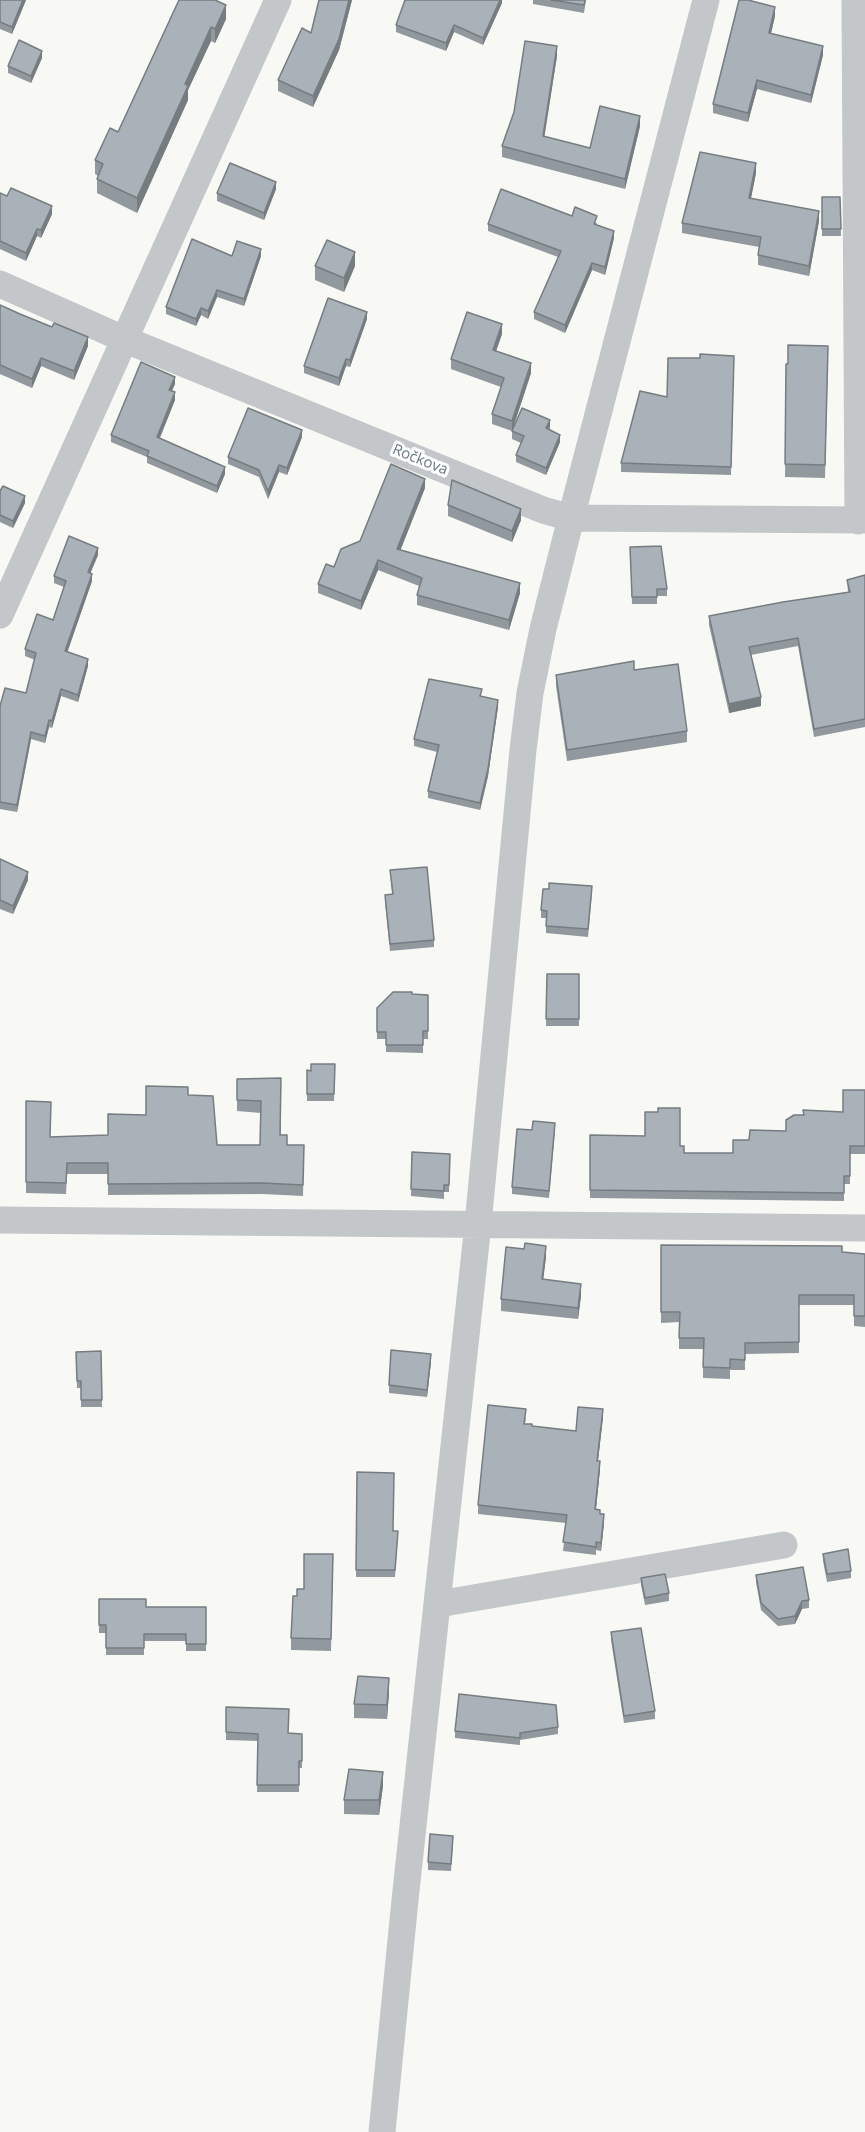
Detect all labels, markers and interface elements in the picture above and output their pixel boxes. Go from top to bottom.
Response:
street label: Ročkova [390,441,450,479]

